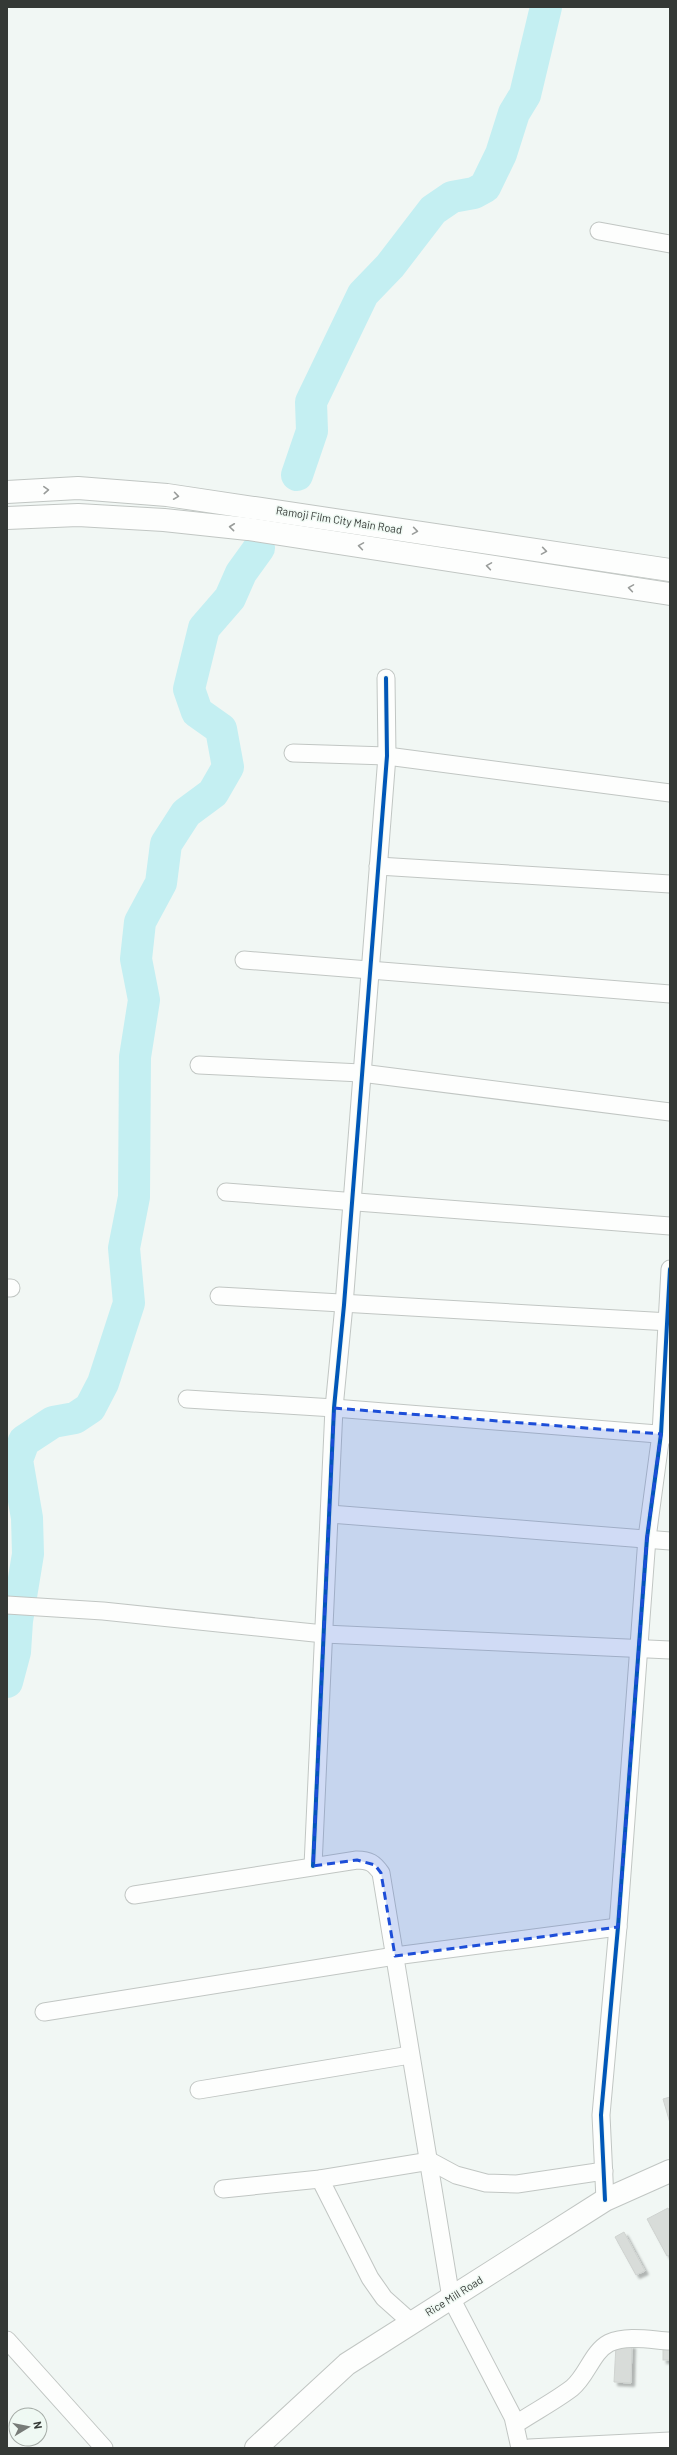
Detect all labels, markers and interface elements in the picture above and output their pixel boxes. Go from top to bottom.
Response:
one-way arrow [43,486,49,494]
one-way arrow [173,491,179,500]
street label: Ramoji Film City Main Road [275,503,403,536]
one-way arrow [229,523,235,532]
one-way arrow [412,527,418,535]
one-way arrow [358,542,364,551]
one-way arrow [540,546,547,555]
one-way arrow [486,562,492,571]
one-way arrow [628,584,635,593]
street label: Rice Mill Road [422,2273,485,2318]
north arrow [8,2407,48,2447]
text: N [31,2420,45,2430]

